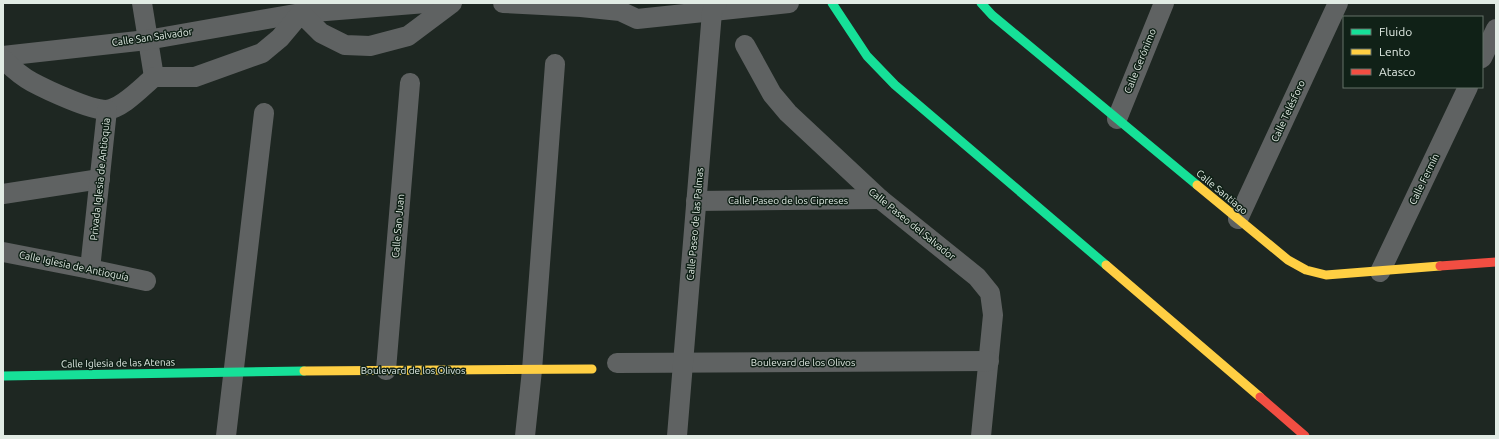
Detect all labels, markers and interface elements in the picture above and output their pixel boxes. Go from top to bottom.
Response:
legend [1343,16,1483,88]
text: Fluido [1379,25,1412,38]
street label: Calle San Salvador [111,26,193,48]
street label: Calle Gerónimo [1122,27,1158,95]
text: Lento [1379,45,1410,58]
text: Atasco [1379,65,1415,78]
street label: Calle Telésforo [1269,78,1307,144]
street label: Privada Iglesia de Antioquia [88,117,112,241]
street label: Calle Fermín [1407,152,1441,206]
street label: Calle Paseo de las Palmas [685,167,705,281]
street label: Calle Santiago [1194,167,1250,217]
street label: Calle Paseo del Salvador [867,186,958,262]
street label: Calle San Juan [390,194,406,258]
street label: Calle Paseo de los Cipreses [728,195,848,206]
street label: Calle Iglesia de Antioquía [18,249,130,283]
street label: Calle Iglesia de las Atenas [61,357,175,369]
street label: Boulevard de los Olivos [751,357,855,368]
street label: Boulevard de los Olivos [361,365,465,376]

